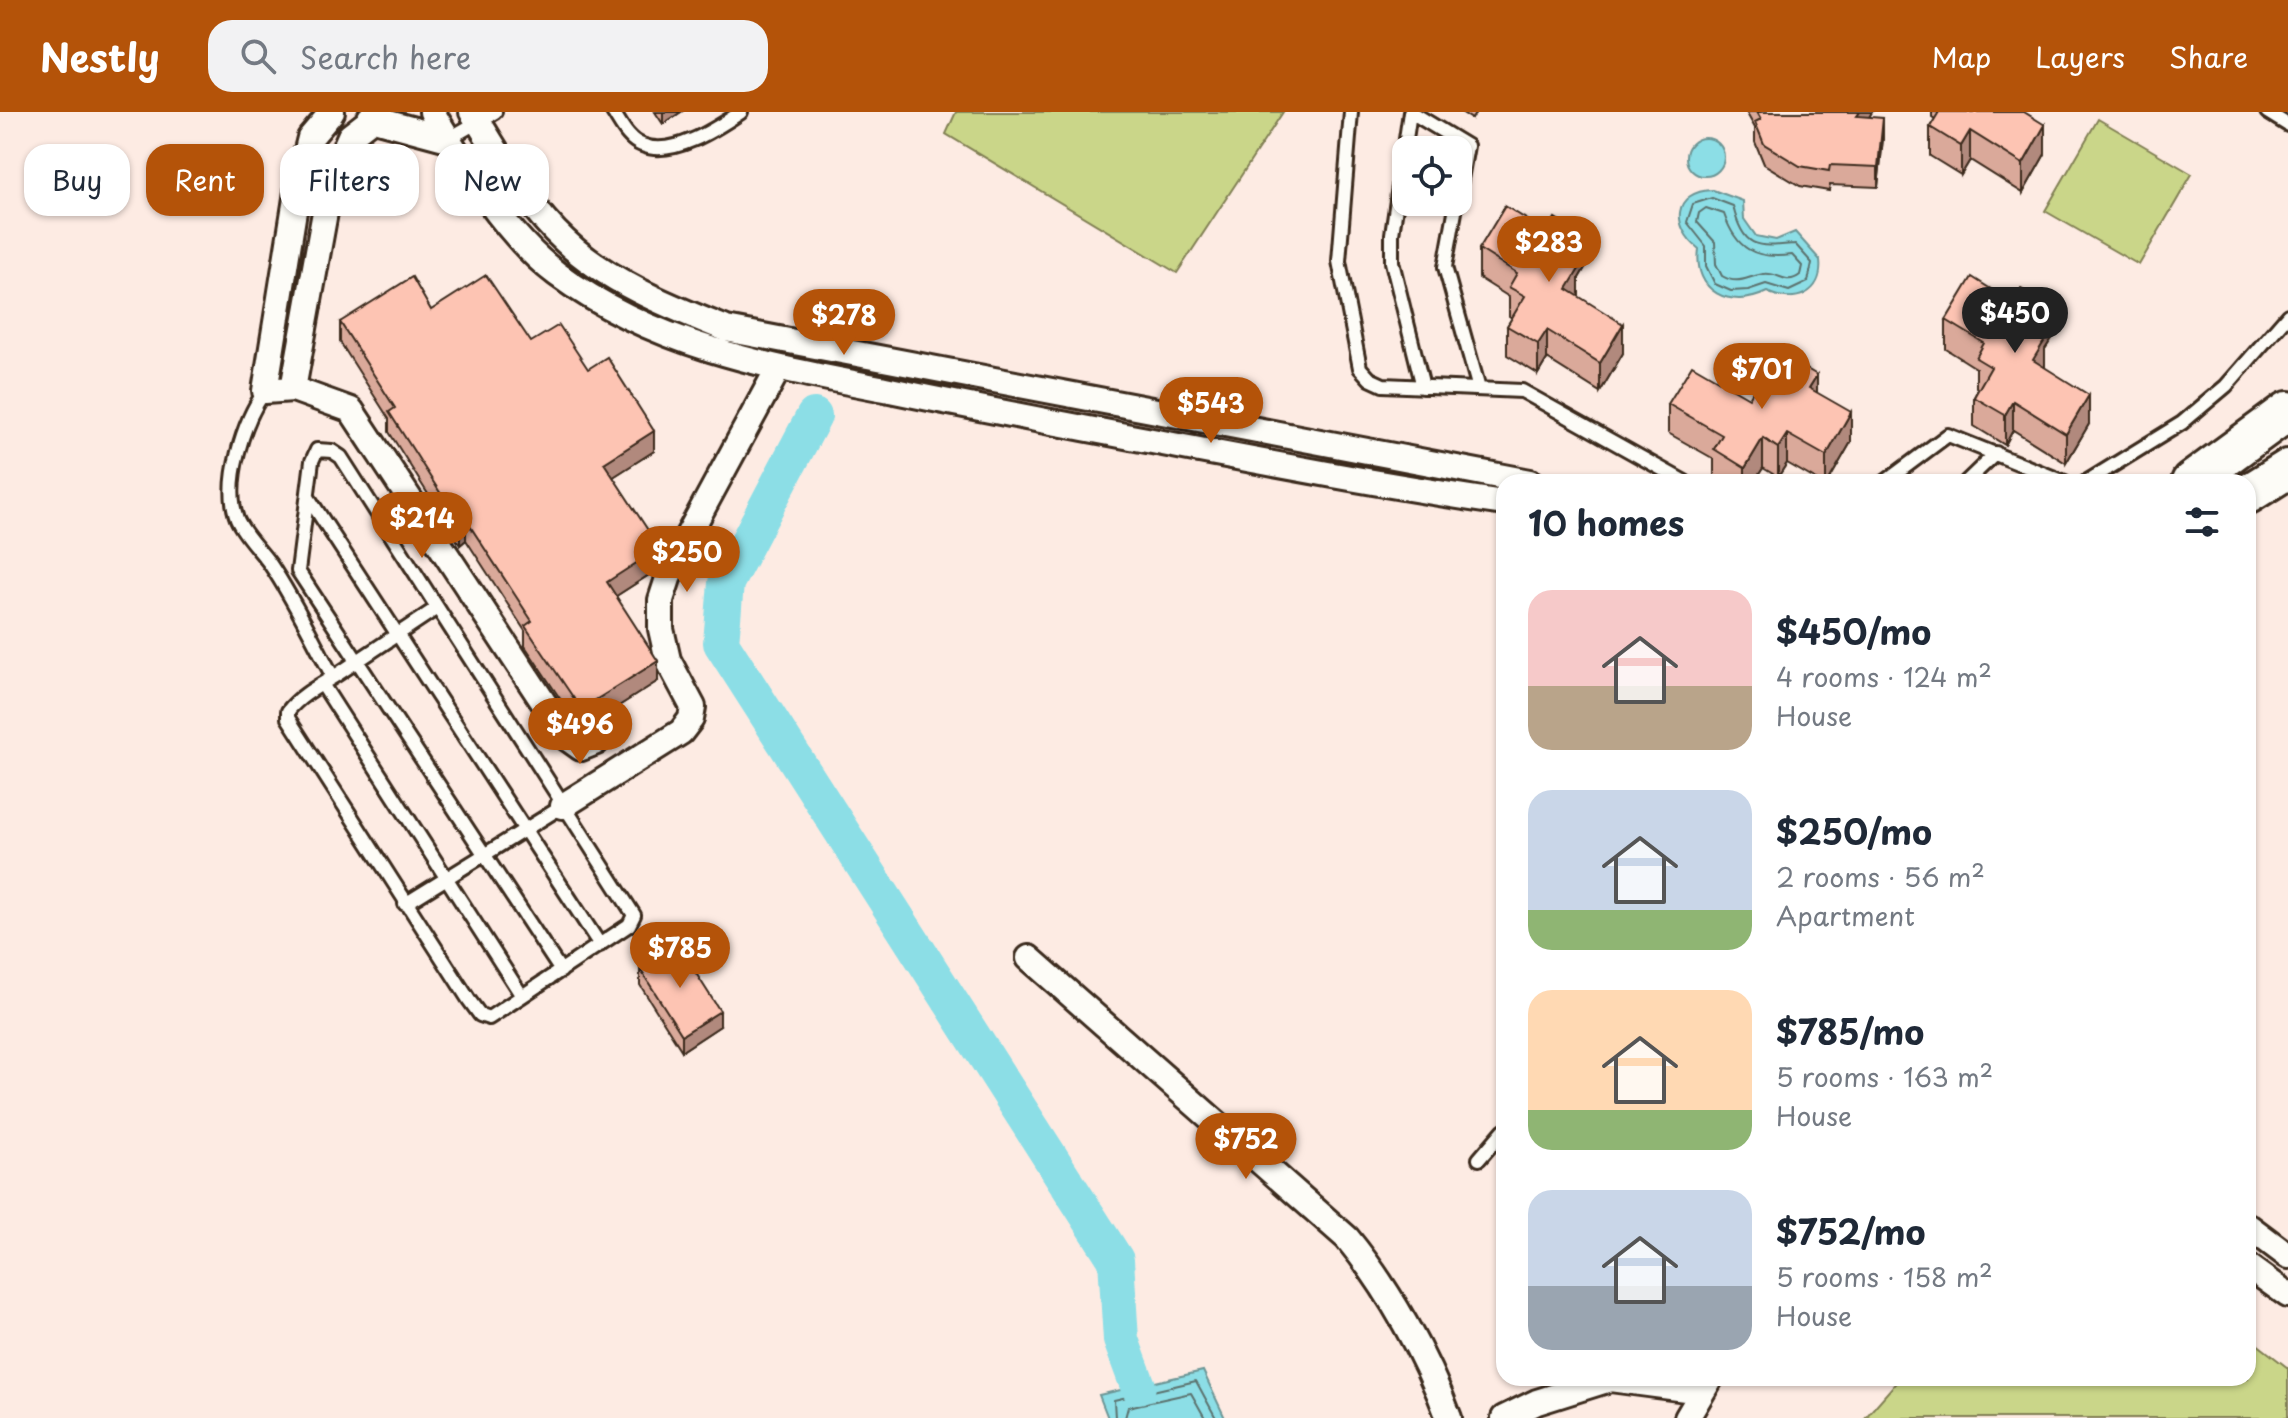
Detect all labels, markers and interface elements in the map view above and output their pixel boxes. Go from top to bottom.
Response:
search box [208,20,768,92]
text: Nestly [40,28,160,85]
icon: search [236,34,280,78]
text: Search here [300,34,471,79]
text: Map [1931,35,1991,78]
text: Layers [2035,35,2125,78]
text: Share [2169,35,2248,78]
map controls [1392,136,1472,216]
button: locate [1392,136,1472,216]
chip: Buy [24,144,130,216]
chip: Rent [146,144,264,216]
chip: Filters [280,144,419,216]
chip: New [435,144,549,216]
pin: $283 [1502,216,1596,284]
text: $283 [1515,222,1583,261]
pin: $450 [1968,287,2062,355]
pin: $278 [797,289,891,357]
text: $450 [1980,293,2050,332]
text: $278 [811,295,877,334]
pin: $701 [1715,343,1809,411]
text: $701 [1731,349,1793,388]
pin: $543 [1164,377,1258,445]
text: $543 [1177,383,1245,422]
pin: $214 [375,492,469,560]
text: 10 homes [1528,496,1684,548]
text: $214 [389,498,455,537]
icon: filters [2180,500,2224,544]
pin: $250 [640,526,734,594]
text: $250 [652,532,722,571]
text: $450/mo [1776,605,1931,657]
icon: home [1592,622,1688,718]
text: 4 rooms · 124 m² [1776,657,1992,696]
text: House [1776,696,1852,735]
pin: $496 [533,698,627,766]
text: $496 [546,704,614,743]
text: $250/mo [1776,805,1932,857]
icon: home [1592,822,1688,918]
text: 2 rooms · 56 m² [1776,857,1985,896]
text: Apartment [1776,896,1915,935]
pin: $785 [633,922,727,990]
text: $785 [648,928,712,967]
text: $785/mo [1776,1005,1924,1057]
icon: home [1592,1022,1688,1118]
text: 5 rooms · 163 m² [1776,1057,1993,1096]
text: House [1776,1096,1852,1135]
pin: $752 [1199,1113,1293,1181]
text: $752 [1213,1119,1279,1158]
text: $752/mo [1776,1205,1926,1257]
icon: home [1592,1222,1688,1318]
text: 5 rooms · 158 m² [1776,1257,1993,1296]
text: House [1776,1296,1852,1335]

